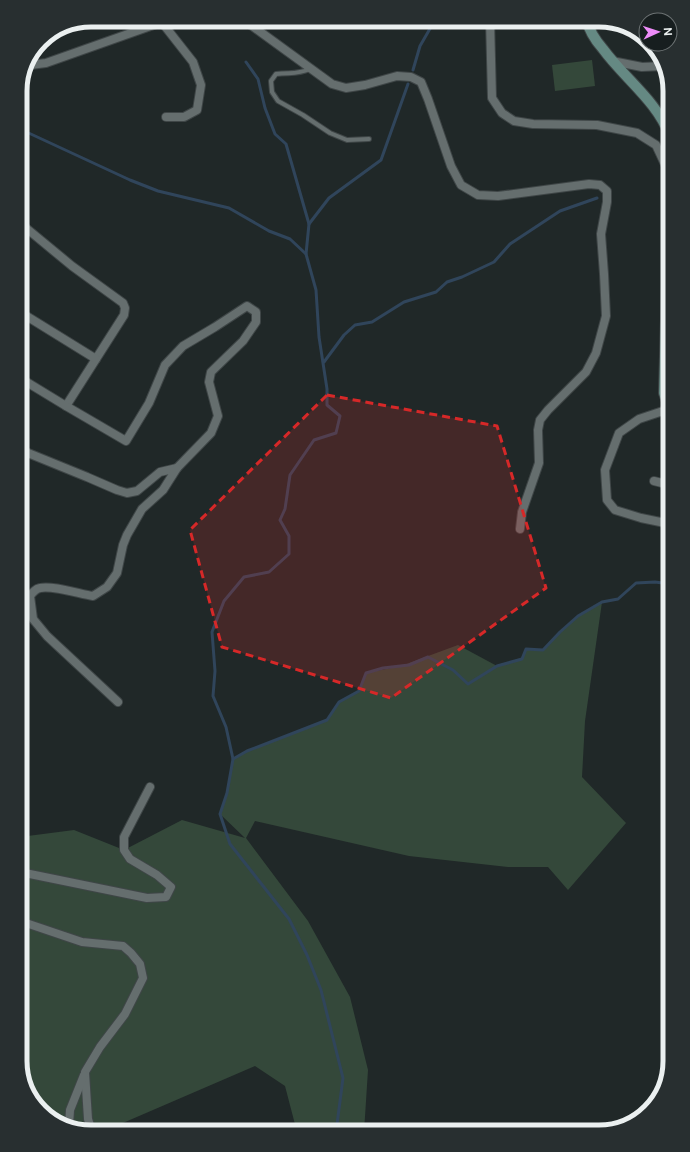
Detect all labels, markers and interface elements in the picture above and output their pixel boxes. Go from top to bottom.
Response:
north arrow [638,12,678,52]
text: N [662,27,674,36]

